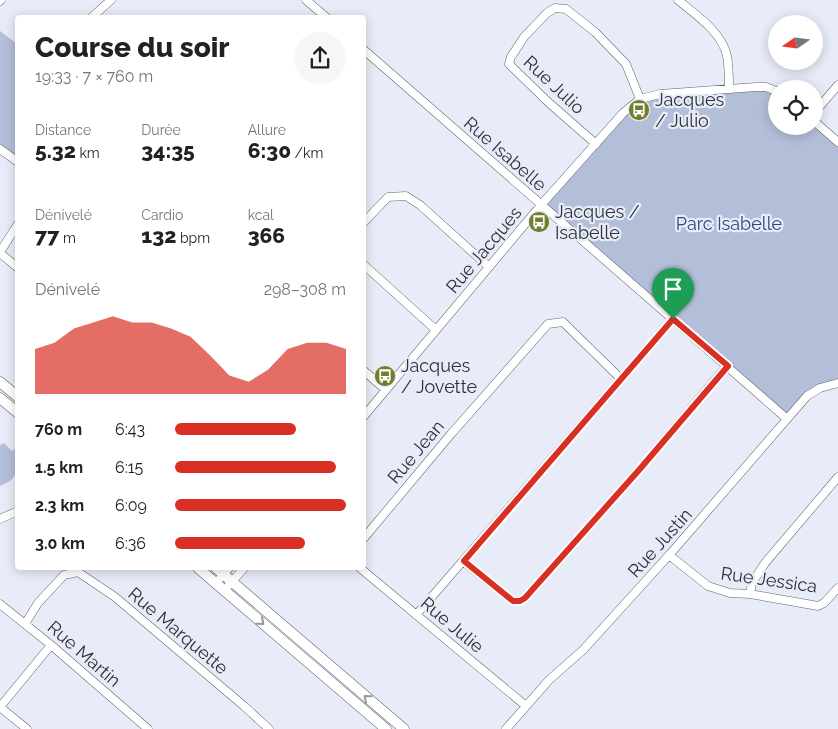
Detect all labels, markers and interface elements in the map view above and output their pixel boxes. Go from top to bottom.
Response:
north arrow [768,15,822,70]
map controls [768,15,823,135]
text: Course du soir [35,31,230,64]
button: share [294,32,346,84]
street label: Rue Julio [519,51,589,118]
text: 19:33 · 7 × 760 m [35,67,153,86]
button: locate [768,80,823,135]
place label: Jacques / Julio [655,89,724,131]
bus stop icon: Jacques / Julio [627,98,651,122]
street label: Rue Isabelle [460,112,551,195]
text: Distance [35,122,91,138]
text: Durée [141,122,181,138]
text: Allure [248,122,286,138]
text: 5.32 [35,138,76,163]
text: 34:35 [141,138,195,163]
text: 6:30 [248,138,291,163]
text: km [76,145,100,161]
text: /km [291,145,323,161]
place label: Jacques / Isabelle [555,201,640,243]
street label: Rue Jacques [441,202,526,297]
text: Dénivelé [35,207,92,223]
text: Cardio [141,207,183,223]
text: kcal [248,207,274,223]
bus stop icon: Jacques / Isabelle [527,210,551,234]
park label: Parc Isabelle [676,213,783,234]
text: 77 [35,223,59,248]
text: 132 [141,223,176,248]
text: 366 [248,223,285,248]
text: m [59,230,76,246]
text: bpm [176,230,210,246]
pin [652,268,694,319]
icon: arrive [659,275,687,303]
text: Dénivelé [35,280,100,299]
text: 298–308 m [264,280,346,299]
place label: Jacques / Jovette [401,355,478,397]
bus stop icon: Jacques / Jovette [373,364,397,388]
street label: Rue Jean [383,416,448,488]
text: 760 m [35,420,82,439]
text: 6:43 [115,420,145,439]
text: 1.5 km [35,458,83,477]
text: 6:15 [115,458,143,477]
text: 2.3 km [35,496,84,515]
text: 6:09 [115,496,147,515]
street label: Rue Justin [623,504,696,581]
text: 3.0 km [35,534,85,553]
text: 6:36 [115,534,146,553]
street label: Rue Jessica [720,562,819,597]
street label: Rue Marquette [124,583,233,679]
street label: Rue Julie [417,592,488,657]
street label: Rue Martin [44,616,125,691]
one-way arrow [256,617,265,626]
one-way arrow [364,695,373,703]

